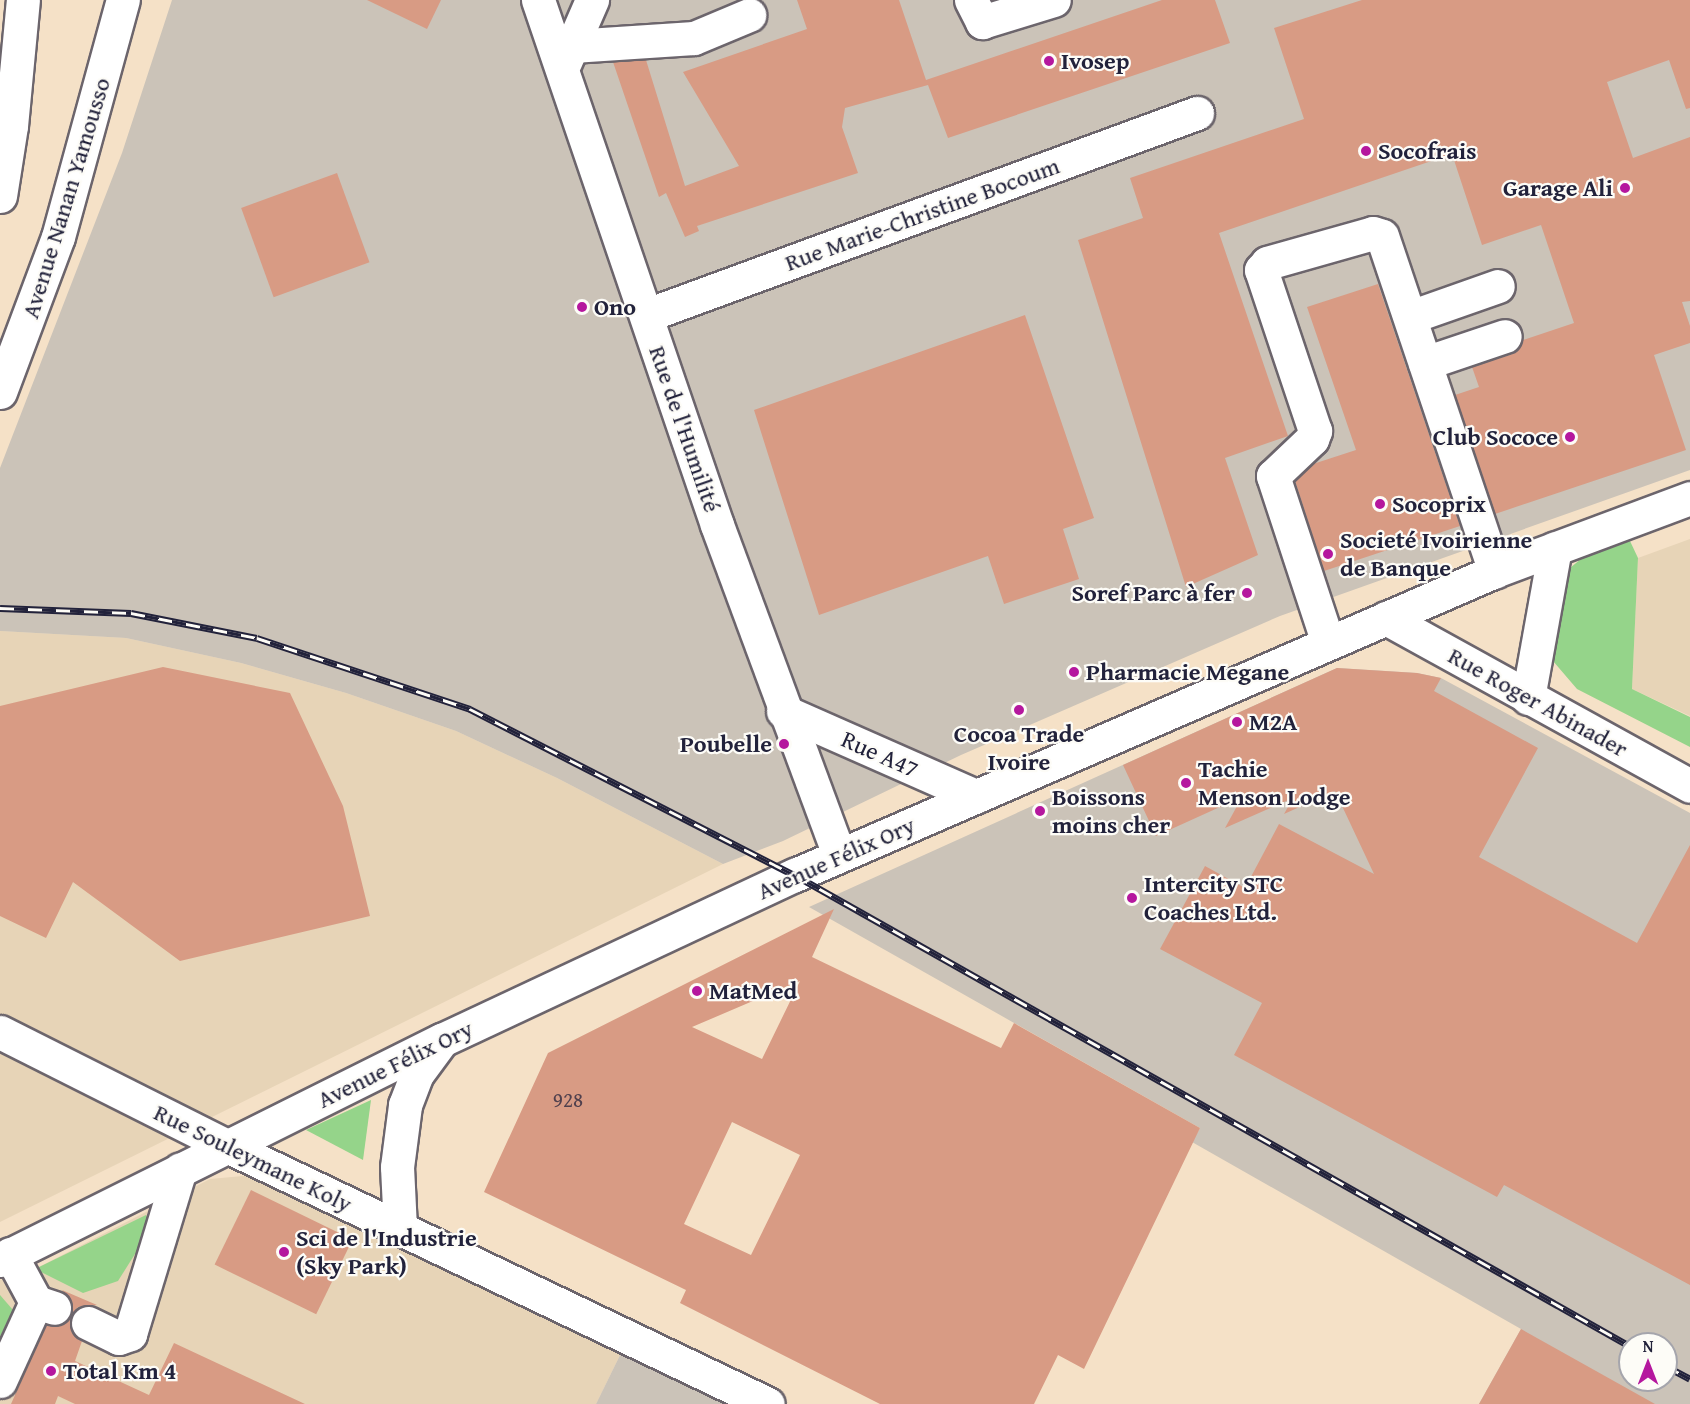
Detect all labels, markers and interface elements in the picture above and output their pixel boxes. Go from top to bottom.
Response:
place label: Ivosep [1061,47,1129,75]
marker: Ivosep [1042,54,1056,68]
street label: Avenue Nanan Yamousso [16,74,116,322]
place label: Socofrais [1378,137,1476,165]
marker: Socofrais [1359,144,1373,158]
street label: Rue Marie-Christine Bocoum [781,151,1063,277]
place label: Garage Ali [1503,174,1613,202]
marker: Garage Ali [1618,181,1632,195]
place label: Ono [594,293,636,321]
marker: Ono [575,300,589,314]
street label: Rue de l'Humilité [643,342,727,516]
place label: Club Sococe [1433,423,1558,451]
marker: Club Sococe [1563,430,1577,444]
place label: Socoprix [1392,490,1486,518]
marker: Socoprix [1373,497,1387,511]
place label: Societé Ivoirienne de Banque [1340,526,1532,582]
marker: Societé Ivoirienne de Banque [1321,547,1335,561]
place label: Soref Parc à fer [1071,579,1235,607]
marker: Soref Parc à fer [1240,586,1254,600]
street label: Rue Roger Abinader [1443,641,1633,763]
place label: Pharmacie Megane [1086,658,1289,686]
marker: Pharmacie Megane [1067,665,1081,679]
marker: Cocoa Trade Ivoire [1012,703,1026,717]
place label: M2A [1249,708,1297,736]
marker: M2A [1230,715,1244,729]
place label: Cocoa Trade Ivoire [954,720,1084,776]
street label: Rue A47 [837,724,923,784]
place label: Poubelle [680,730,772,758]
marker: Poubelle [777,737,791,751]
place label: Tachie Menson Lodge [1198,755,1351,811]
marker: Tachie Menson Lodge [1179,776,1193,790]
place label: Boissons moins cher [1052,783,1170,839]
marker: Boissons moins cher [1033,804,1047,818]
street label: Avenue Félix Ory [753,810,919,906]
place label: Intercity STC Coaches Ltd. [1144,870,1283,926]
marker: Intercity STC Coaches Ltd. [1125,891,1139,905]
place label: MatMed [709,977,797,1005]
marker: MatMed [690,984,704,998]
street label: Avenue Félix Ory [313,1014,477,1114]
house number: 928 [553,1087,583,1113]
street label: Rue Souleymane Koly [149,1098,357,1218]
place label: Sci de l'Industrie (Sky Park) [296,1224,477,1280]
marker: Sci de l'Industrie (Sky Park) [277,1245,291,1259]
north arrow [1618,1332,1678,1392]
text: N [1643,1334,1653,1358]
place label: Total Km 4 [63,1357,177,1385]
marker: Total Km 4 [44,1364,58,1378]

